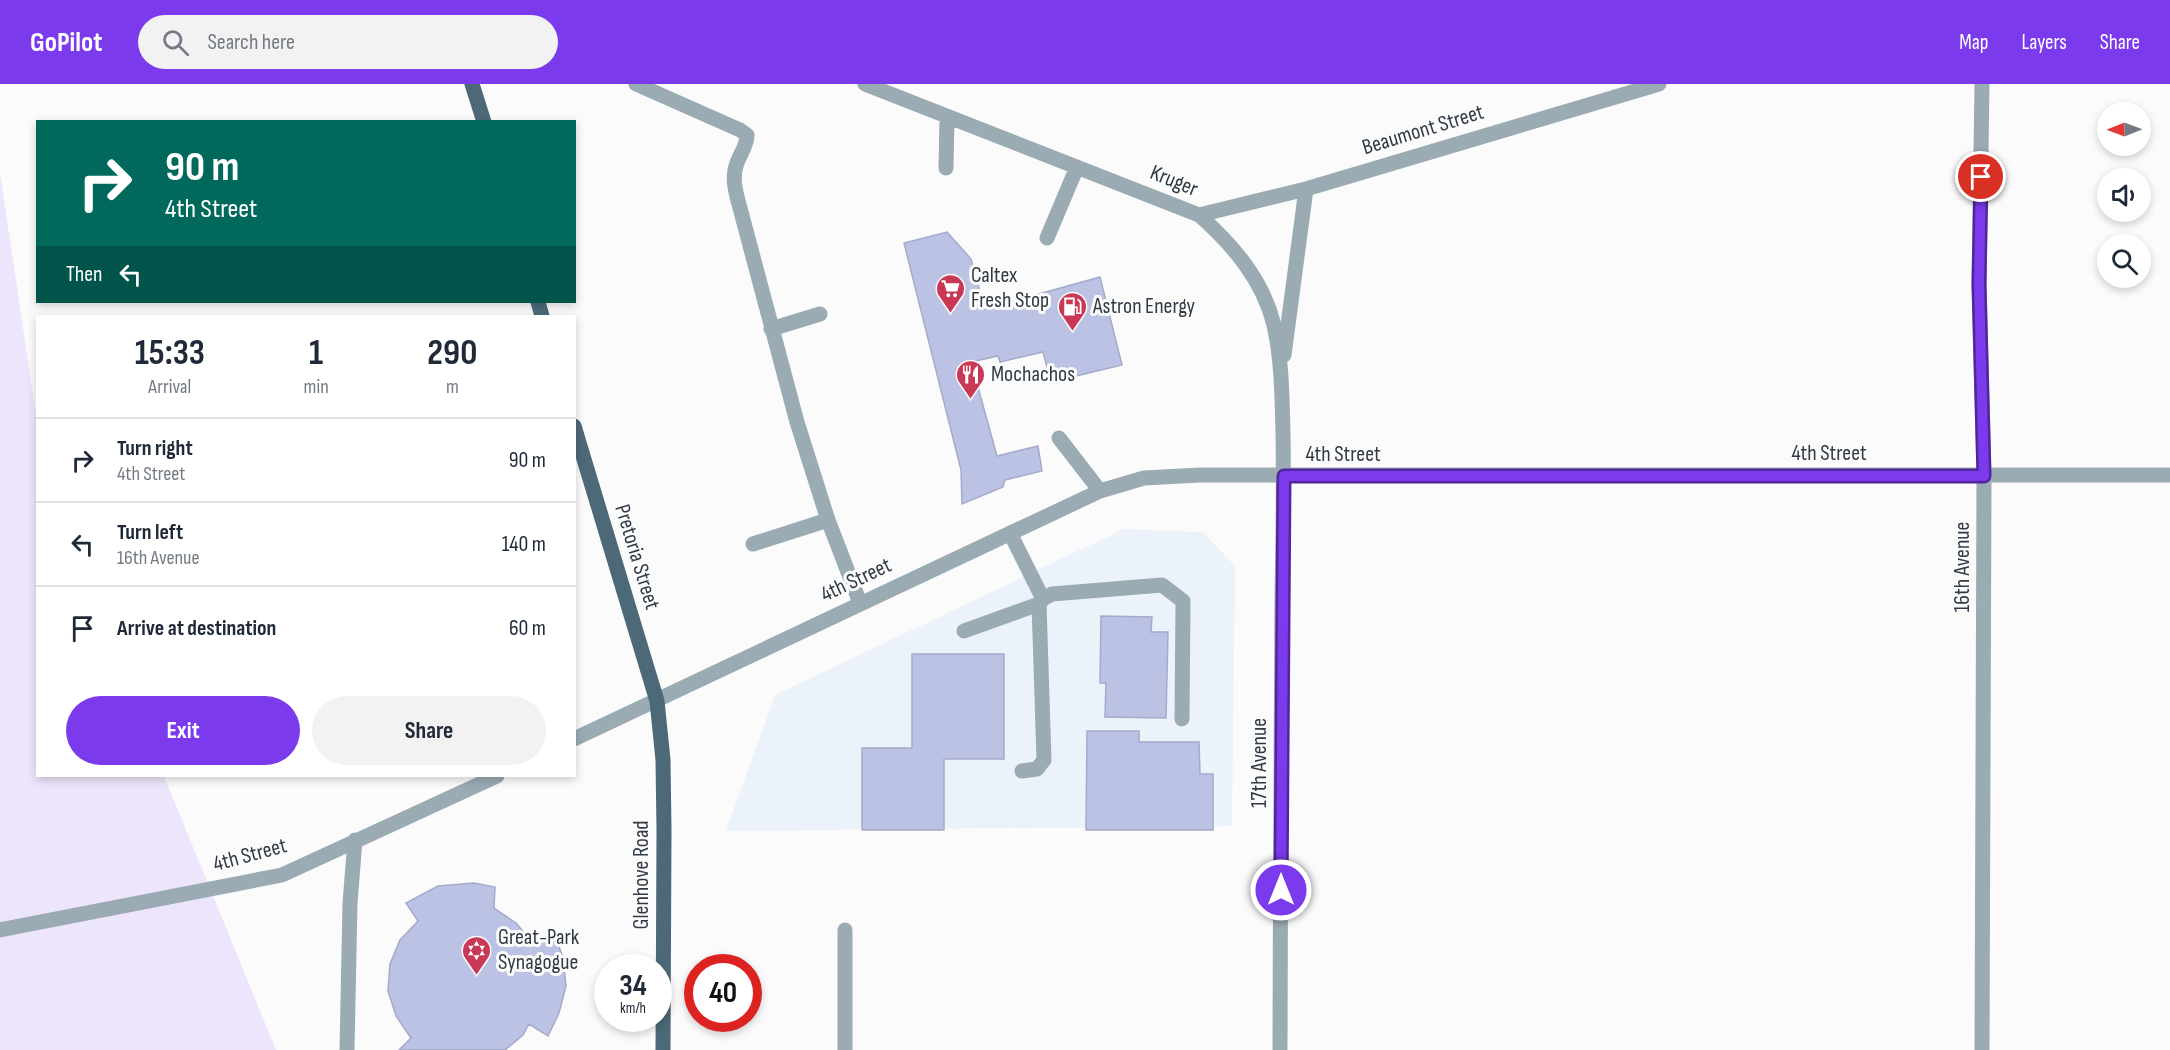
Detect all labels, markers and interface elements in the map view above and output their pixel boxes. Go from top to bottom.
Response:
search box [138,15,558,69]
text: GoPilot [30,26,102,59]
icon: search [159,26,192,59]
text: Search here [207,29,295,56]
text: Map [1959,30,1988,55]
text: Layers [2021,30,2067,55]
text: Share [2100,30,2140,55]
street label: Beaumont Street [1359,99,1487,161]
north arrow [2097,102,2151,156]
map controls [2097,102,2151,288]
text: 90 m [165,142,239,193]
icon: right [66,144,144,222]
pin [1955,151,2006,202]
street label: Kruger [1146,159,1202,203]
icon: arrive [1964,160,1997,193]
button: sound [2097,168,2151,222]
text: 4th Street [165,193,257,225]
button: search [2097,234,2151,288]
icon: left [114,258,147,291]
text: Then [66,261,102,288]
place label: Caltex Fresh Stop [971,262,1049,314]
supermarket icon: Caltex Fresh Stop [934,272,966,314]
fuel station icon: Astron Energy [1056,290,1088,332]
place label: Astron Energy [1092,293,1196,320]
text: 15:33 [135,332,205,375]
text: 1 [309,332,323,375]
text: 290 [427,332,477,375]
restaurant icon: Mochachos [954,358,986,400]
place label: Mochachos [991,361,1075,388]
text: Arrival [148,375,191,399]
text: min [304,375,329,399]
text: m [446,375,459,399]
text: Turn right [117,435,193,462]
street label: 4th Street [1791,440,1867,467]
street label: 4th Street [1305,441,1381,468]
icon: right [66,444,99,477]
text: 90 m [509,447,546,474]
text: 4th Street [117,462,185,486]
street label: Pretoria Street [608,501,666,613]
text: Turn left [117,519,183,546]
street label: 16th Avenue [1949,522,1976,612]
icon: left [66,528,99,561]
text: 140 m [502,531,546,558]
text: 16th Avenue [117,546,200,570]
street label: 4th Street [816,552,896,608]
icon: arrive [66,612,99,645]
text: Arrive at destination [117,615,276,642]
text: 60 m [509,615,546,642]
button: Exit [66,696,300,765]
button: Share [312,696,546,765]
street label: 17th Avenue [1246,718,1273,808]
street label: Glenhove Road [628,820,655,930]
street label: 4th Street [210,832,290,878]
position arrow [1249,858,1313,922]
place label: Great-Park Synagogue [498,924,580,976]
synagogue icon: Great-Park Synagogue [461,934,493,976]
speed limit sign: 40 [684,954,762,1032]
text: 34 [619,968,647,1004]
text: km/h [620,999,646,1018]

